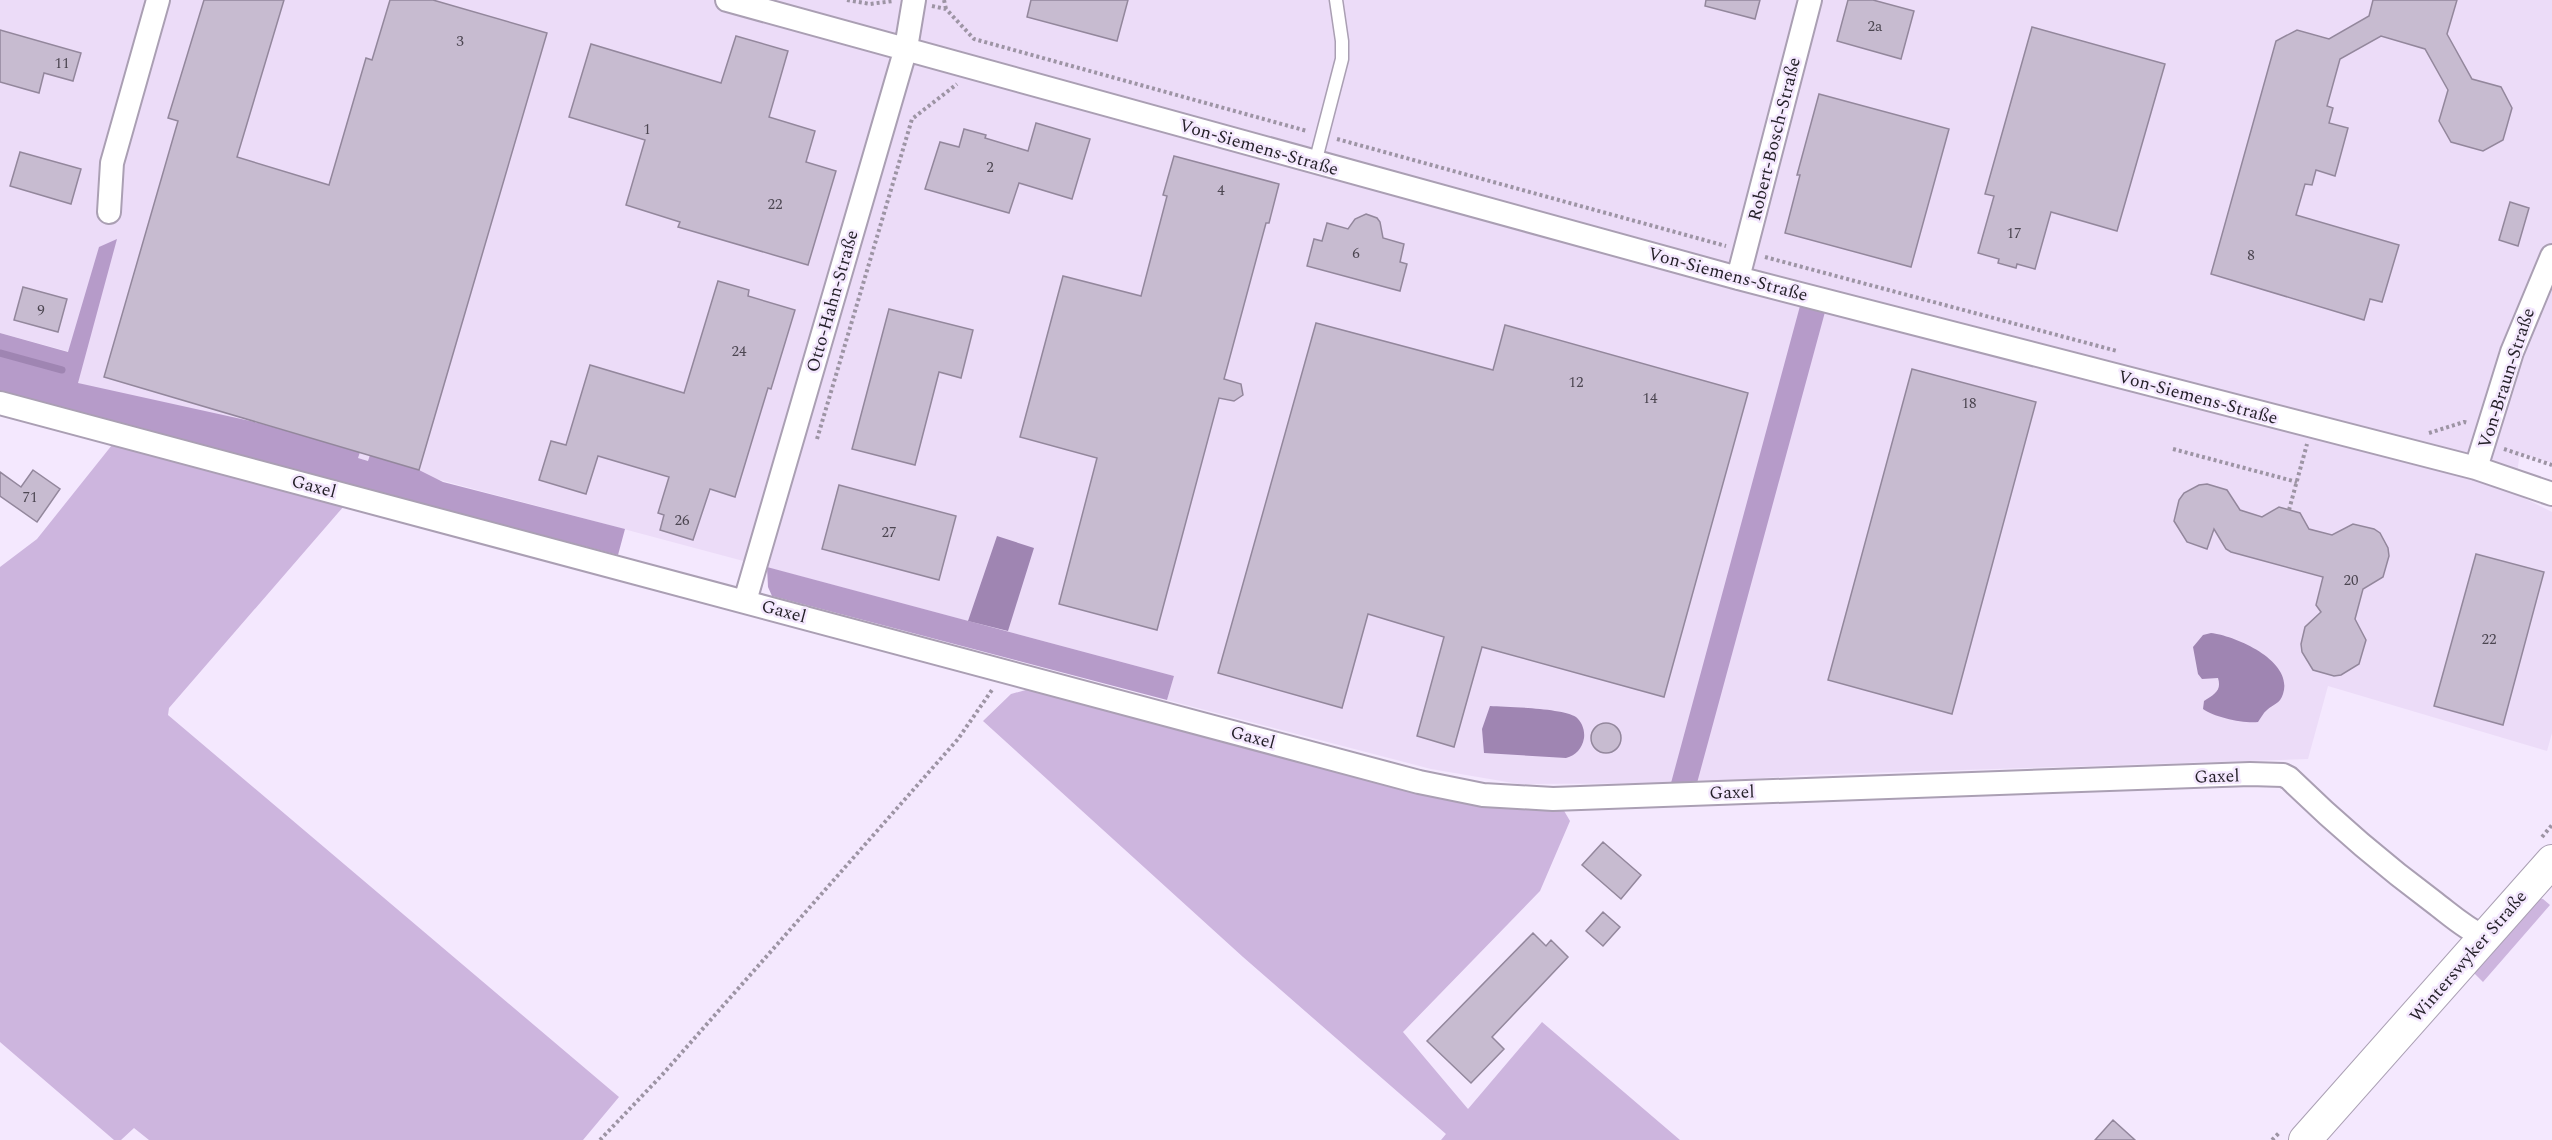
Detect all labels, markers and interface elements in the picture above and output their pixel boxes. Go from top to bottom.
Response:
house number: 2a [1868,15,1883,38]
house number: 3 [456,30,464,53]
house number: 11 [54,52,70,75]
street label: Robert-Bosch-Straße [1741,55,1808,224]
street label: Von-Siemens-Straße [1176,112,1342,183]
house number: 1 [643,118,651,141]
house number: 2 [986,156,994,179]
house number: 4 [1217,179,1225,202]
house number: 22 [767,193,783,216]
house number: 17 [2006,222,2022,245]
street label: Otto-Hahn-Straße [799,227,866,375]
street label: Von-Siemens-Straße [1645,240,1811,309]
house number: 6 [1352,242,1360,265]
house number: 8 [2247,244,2255,267]
house number: 9 [37,299,45,322]
street label: Von-Braun-Straße [2471,304,2542,452]
house number: 24 [731,340,747,363]
street label: Von-Siemens-Straße [2115,363,2281,432]
house number: 12 [1568,371,1584,394]
house number: 14 [1642,387,1658,410]
house number: 18 [1961,392,1977,415]
street label: Gaxel [288,468,339,505]
house number: 71 [22,486,38,509]
house number: 26 [674,509,690,532]
house number: 27 [881,521,897,544]
house number: 20 [2343,569,2359,592]
street label: Gaxel [758,593,809,630]
house number: 22 [2481,628,2497,651]
street label: Gaxel [1227,719,1278,756]
street label: Gaxel [2194,762,2240,791]
street label: Gaxel [1709,778,1755,807]
street label: Winterswyker Straße [2403,884,2534,1029]

